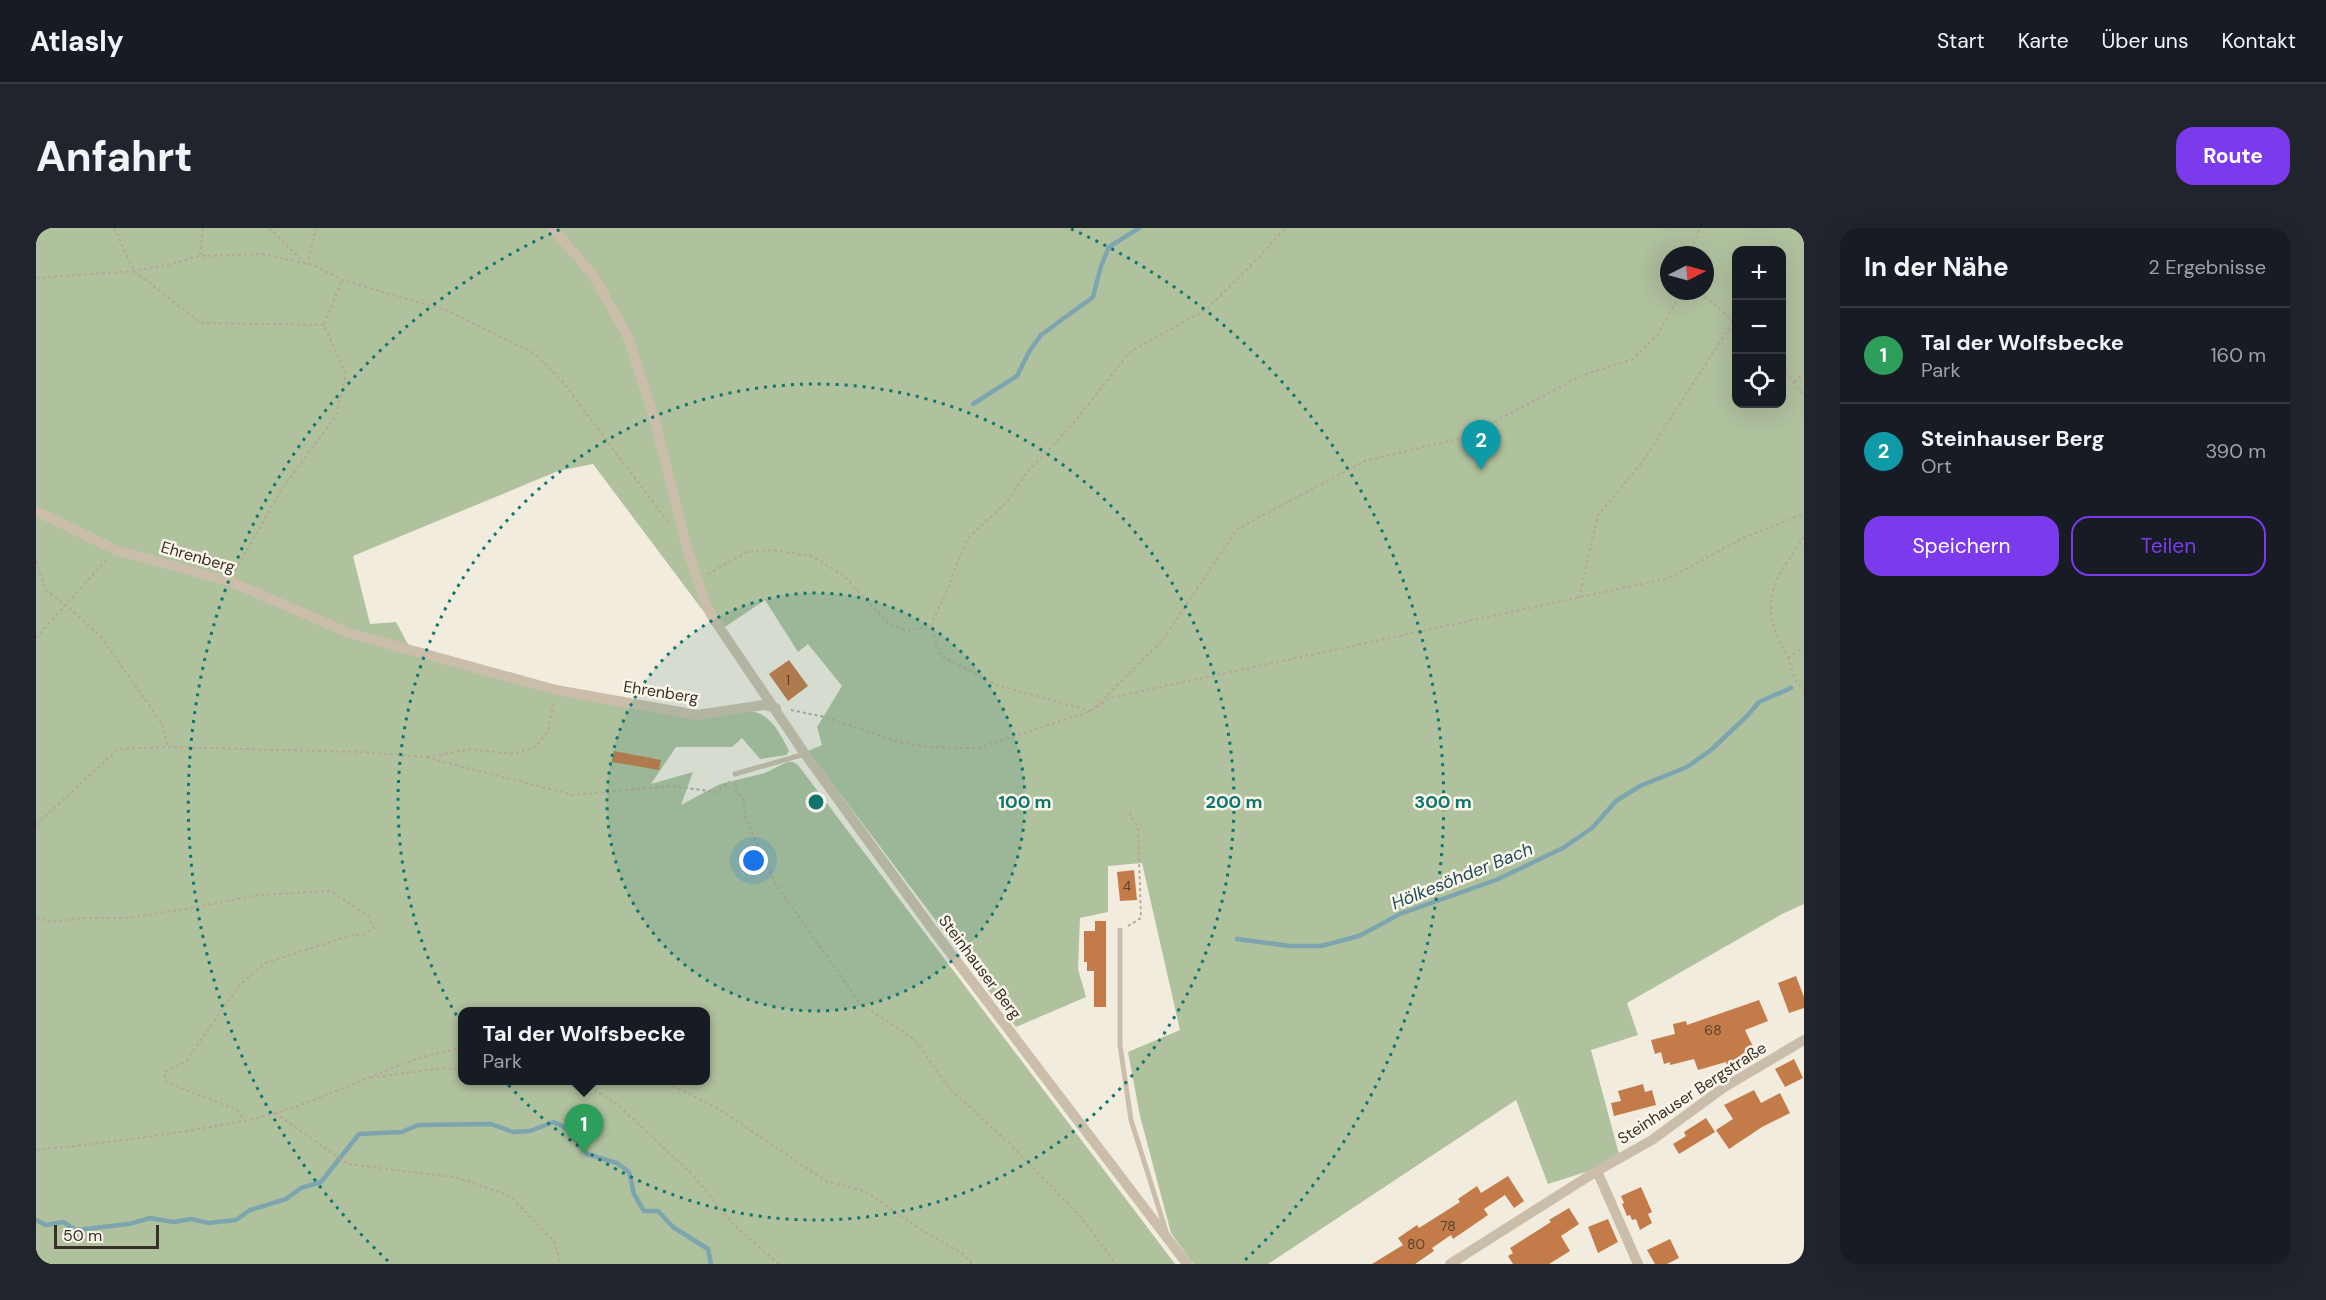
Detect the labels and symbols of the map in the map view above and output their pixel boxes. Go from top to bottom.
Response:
north arrow [1660,246,1714,300]
pin: 2 [1462,420,1500,470]
street label: Ehrenberg [159,536,237,578]
house number: 1 [786,671,790,689]
street label: Ehrenberg [622,676,700,708]
text: 100 m [998,790,1052,814]
text: 200 m [1206,790,1262,814]
text: 300 m [1414,790,1472,814]
centre of rings [806,792,826,812]
water label: Hölkesöhder Bach [1388,837,1536,915]
your location [739,846,768,875]
house number: 4 [1123,877,1132,895]
street label: Steinhauser Berg [934,911,1026,1023]
house number: 68 [1704,1021,1722,1039]
street label: Steinhauser Bergstraße [1614,1037,1770,1149]
pin: 1 [564,1104,604,1154]
house number: 78 [1440,1217,1456,1235]
scale bar [54,1222,159,1250]
house number: 80 [1407,1235,1425,1253]

